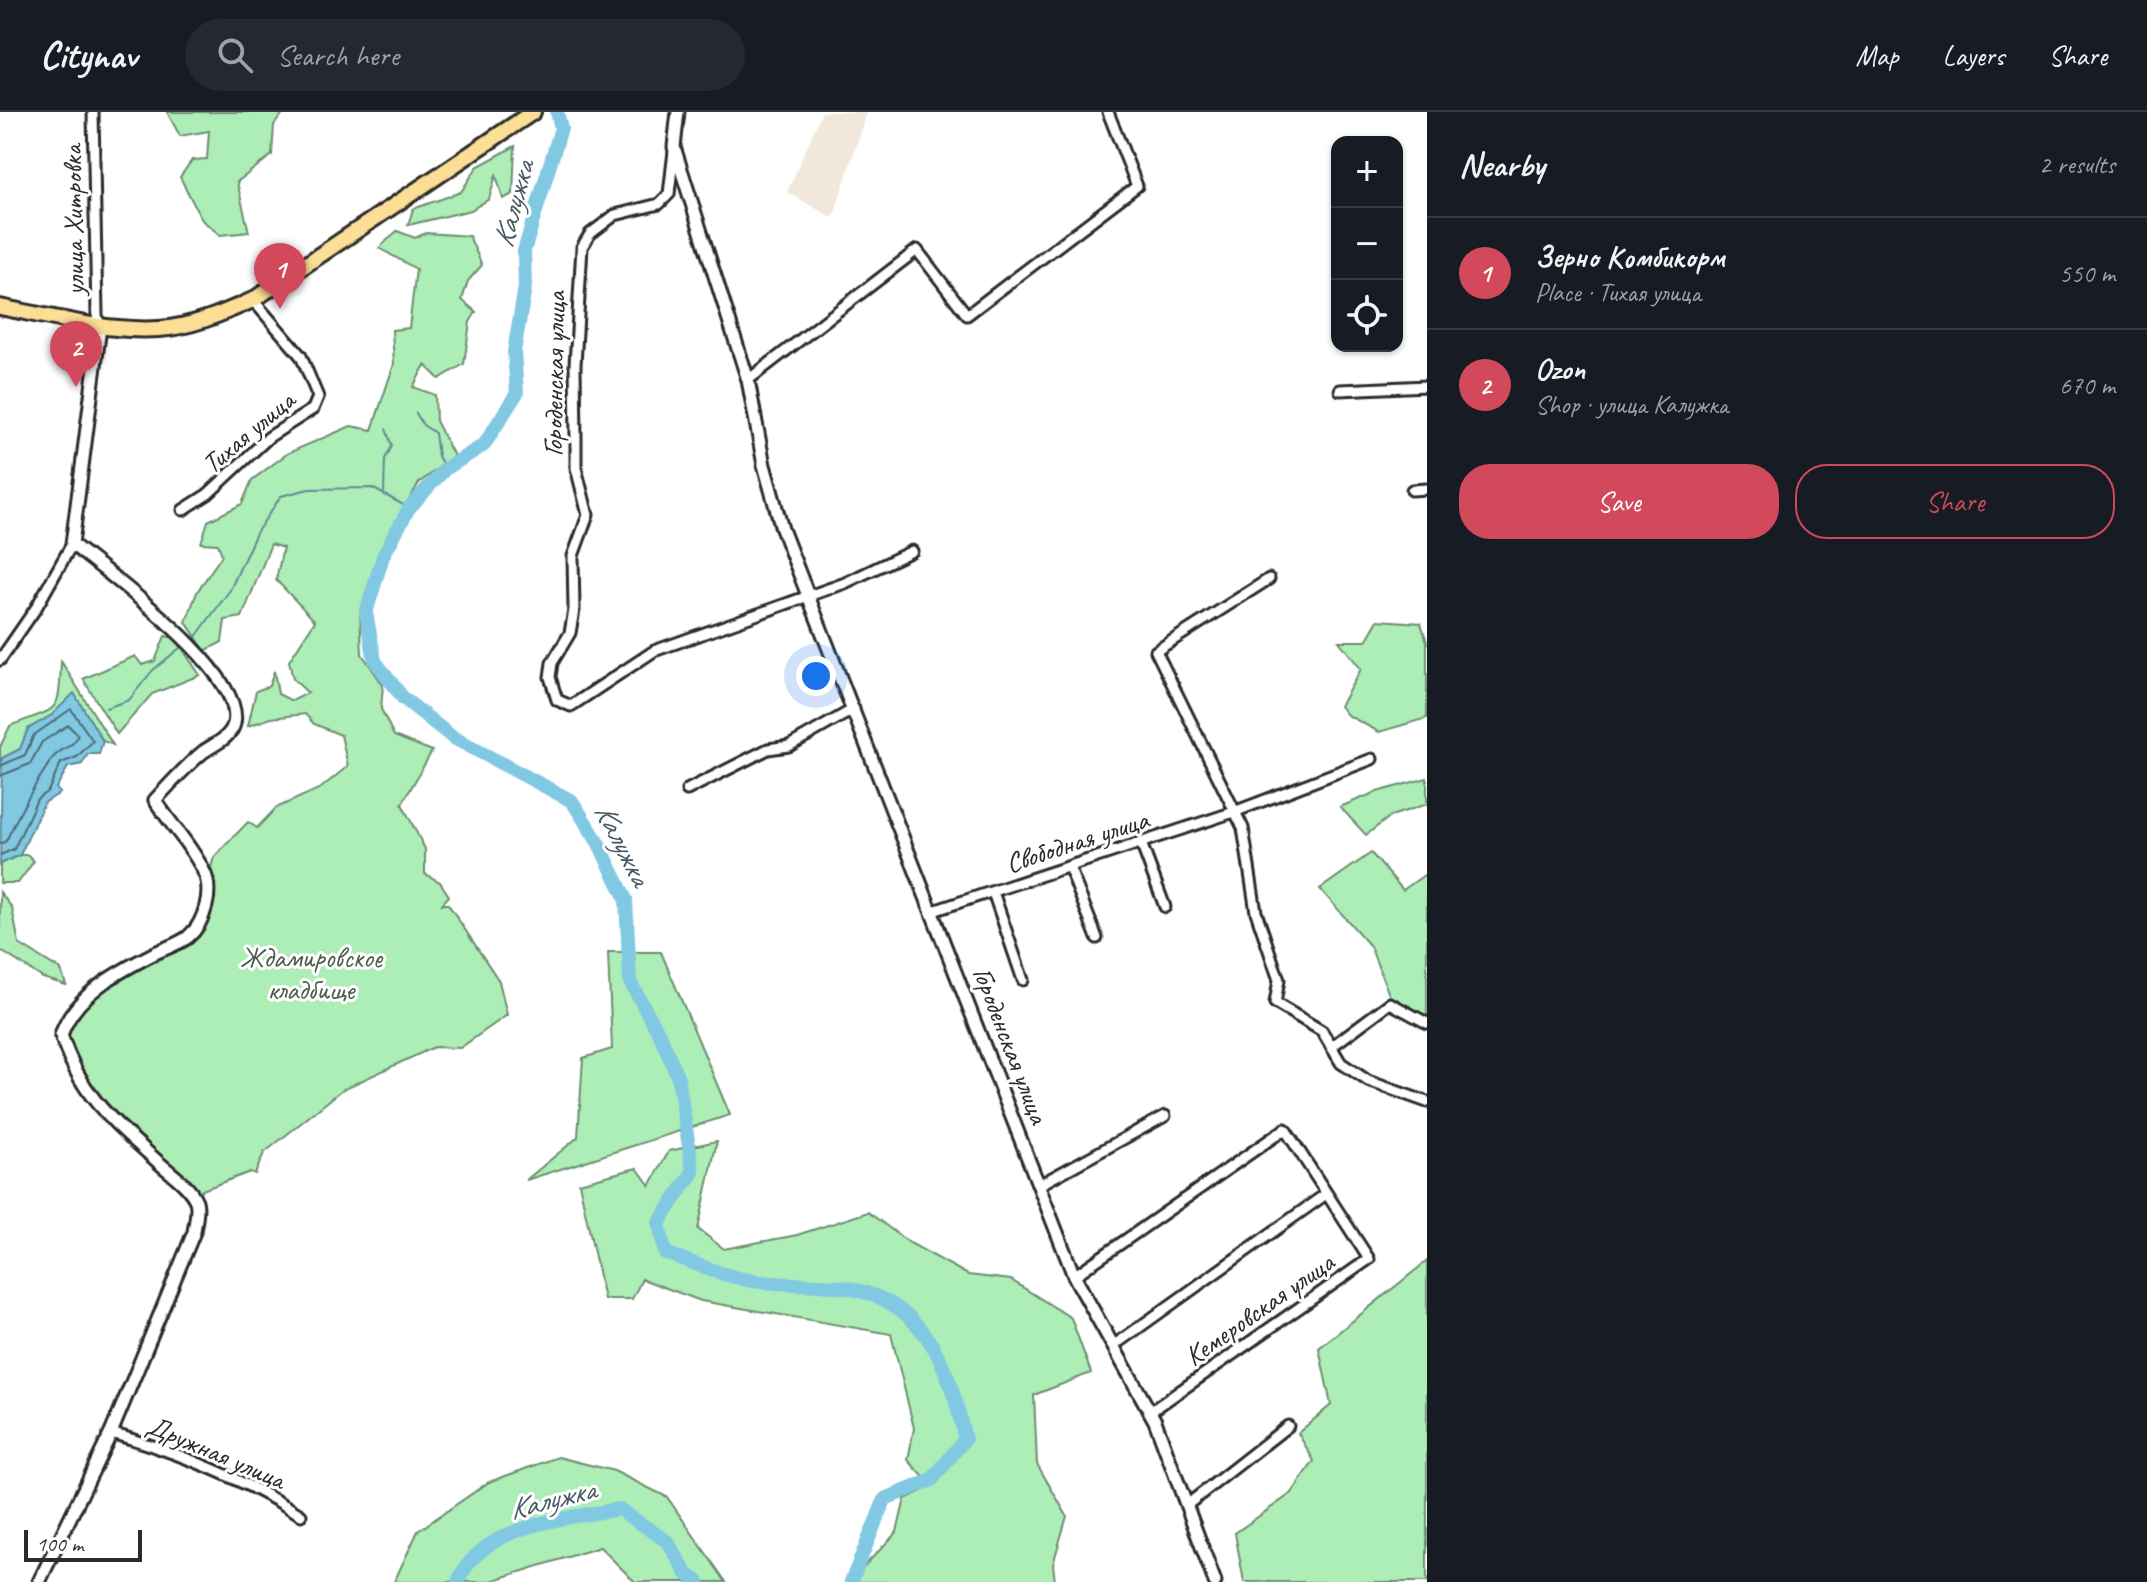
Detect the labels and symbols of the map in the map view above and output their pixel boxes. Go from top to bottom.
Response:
street label: улица Хитровка [54,142,92,298]
water label: Калужка [483,153,544,251]
pin: 1 [254,243,306,309]
street label: Городенская улица [535,289,573,457]
pin: 2 [50,321,102,387]
street label: Тихая улица [194,381,304,481]
your location [796,656,836,696]
water label: Калужка [586,797,661,895]
street label: Свободная улица [1001,801,1155,881]
park label: Ждамировское кладбище [240,940,384,1007]
street label: Городенская улица [965,962,1058,1130]
street label: Кемеровская улица [1178,1244,1342,1373]
street label: Дружная улица [142,1407,293,1498]
water label: Калужка [505,1469,602,1528]
scale bar [24,1526,142,1562]

